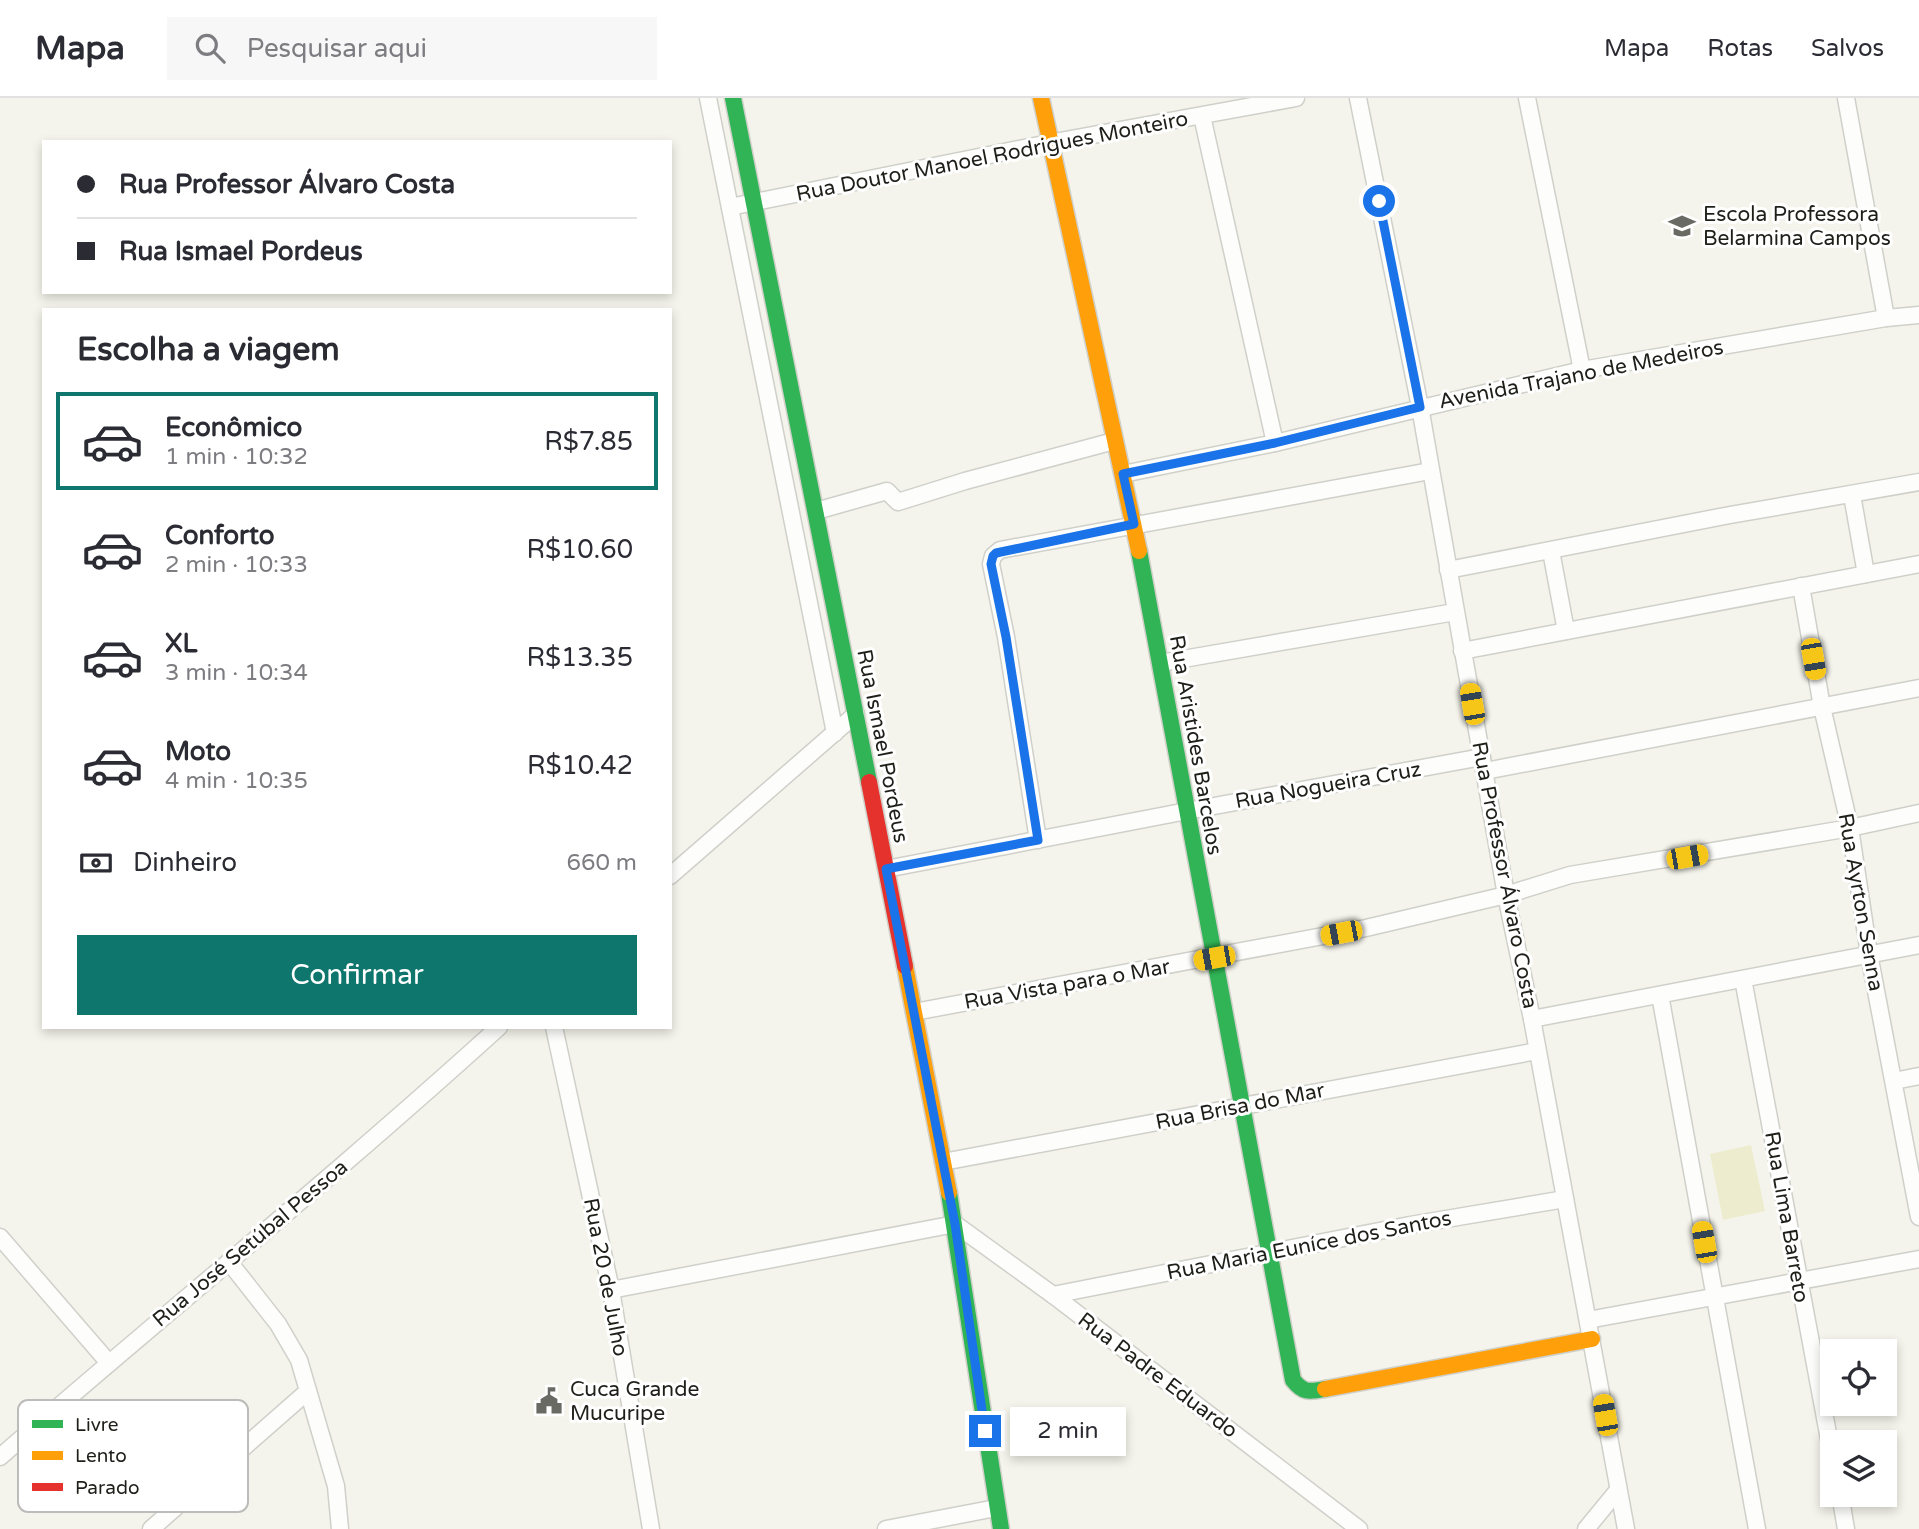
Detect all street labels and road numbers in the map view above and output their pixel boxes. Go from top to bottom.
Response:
street label: Rua Doutor Manoel Rodrigues Monteiro [794,106,1190,207]
street label: Avenida Trajano de Medeiros [1437,335,1725,414]
street label: Rua Aristides Barcelos [1164,633,1227,857]
street label: Rua Ismael Pordeus [851,647,914,845]
street label: Rua Professor Álvaro Costa [1466,739,1543,1011]
street label: Rua Nogueira Cruz [1233,757,1423,814]
street label: Rua Ayrton Senna [1833,811,1888,993]
street label: Rua Vista para o Mar [962,954,1172,1015]
street label: Rua Brisa do Mar [1153,1078,1327,1135]
street label: Rua Lima Barreto [1759,1129,1814,1305]
street label: Rua José Setúbal Pessoa [148,1154,353,1332]
street label: Rua 20 de Julho [578,1196,633,1358]
street label: Rua Maria Euníce dos Santos [1165,1206,1454,1285]
street label: Rua Padre Eduardo [1073,1307,1242,1444]

